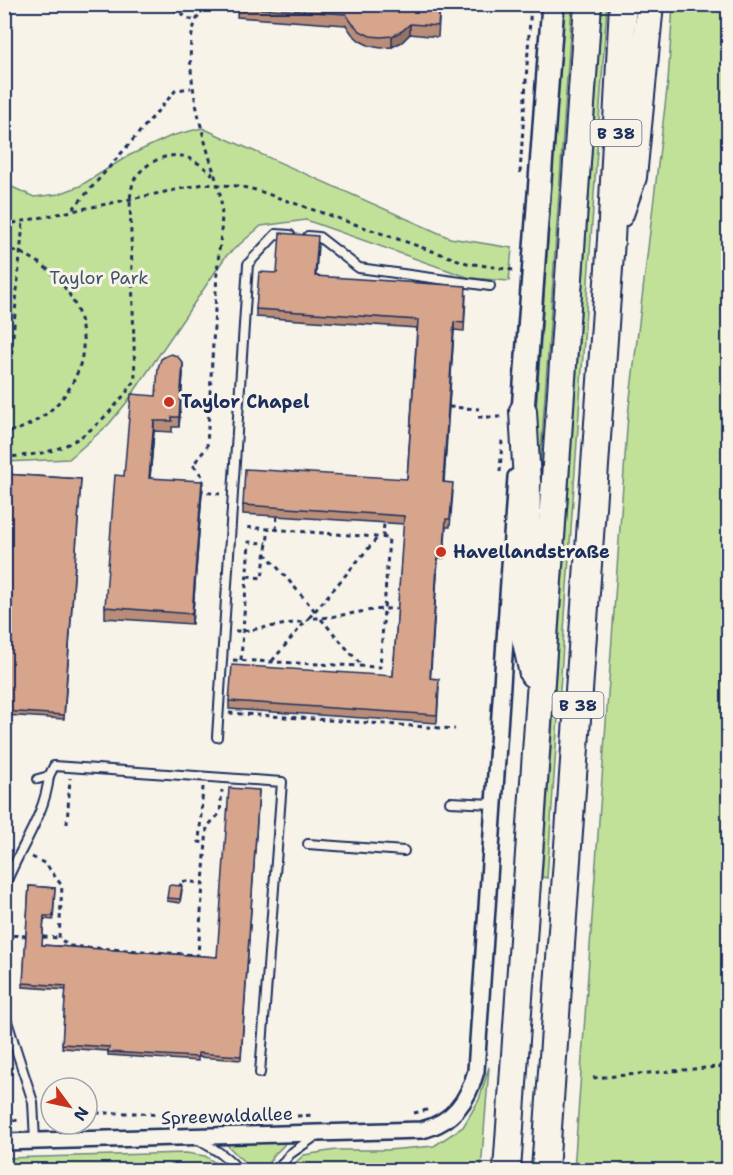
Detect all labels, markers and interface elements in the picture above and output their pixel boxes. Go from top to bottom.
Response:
road number: B 38 [590,120,642,146]
park label: Taylor Park [49,266,149,290]
place label: Taylor Chapel [181,390,309,414]
marker: Taylor Chapel [162,395,176,409]
place label: Havellandstraße [453,540,610,564]
marker: Havellandstraße [434,545,448,559]
road number: B 38 [552,692,604,718]
north arrow [39,1076,99,1136]
street label: Spreewaldallee [161,1102,293,1130]
text: N [69,1103,93,1125]

